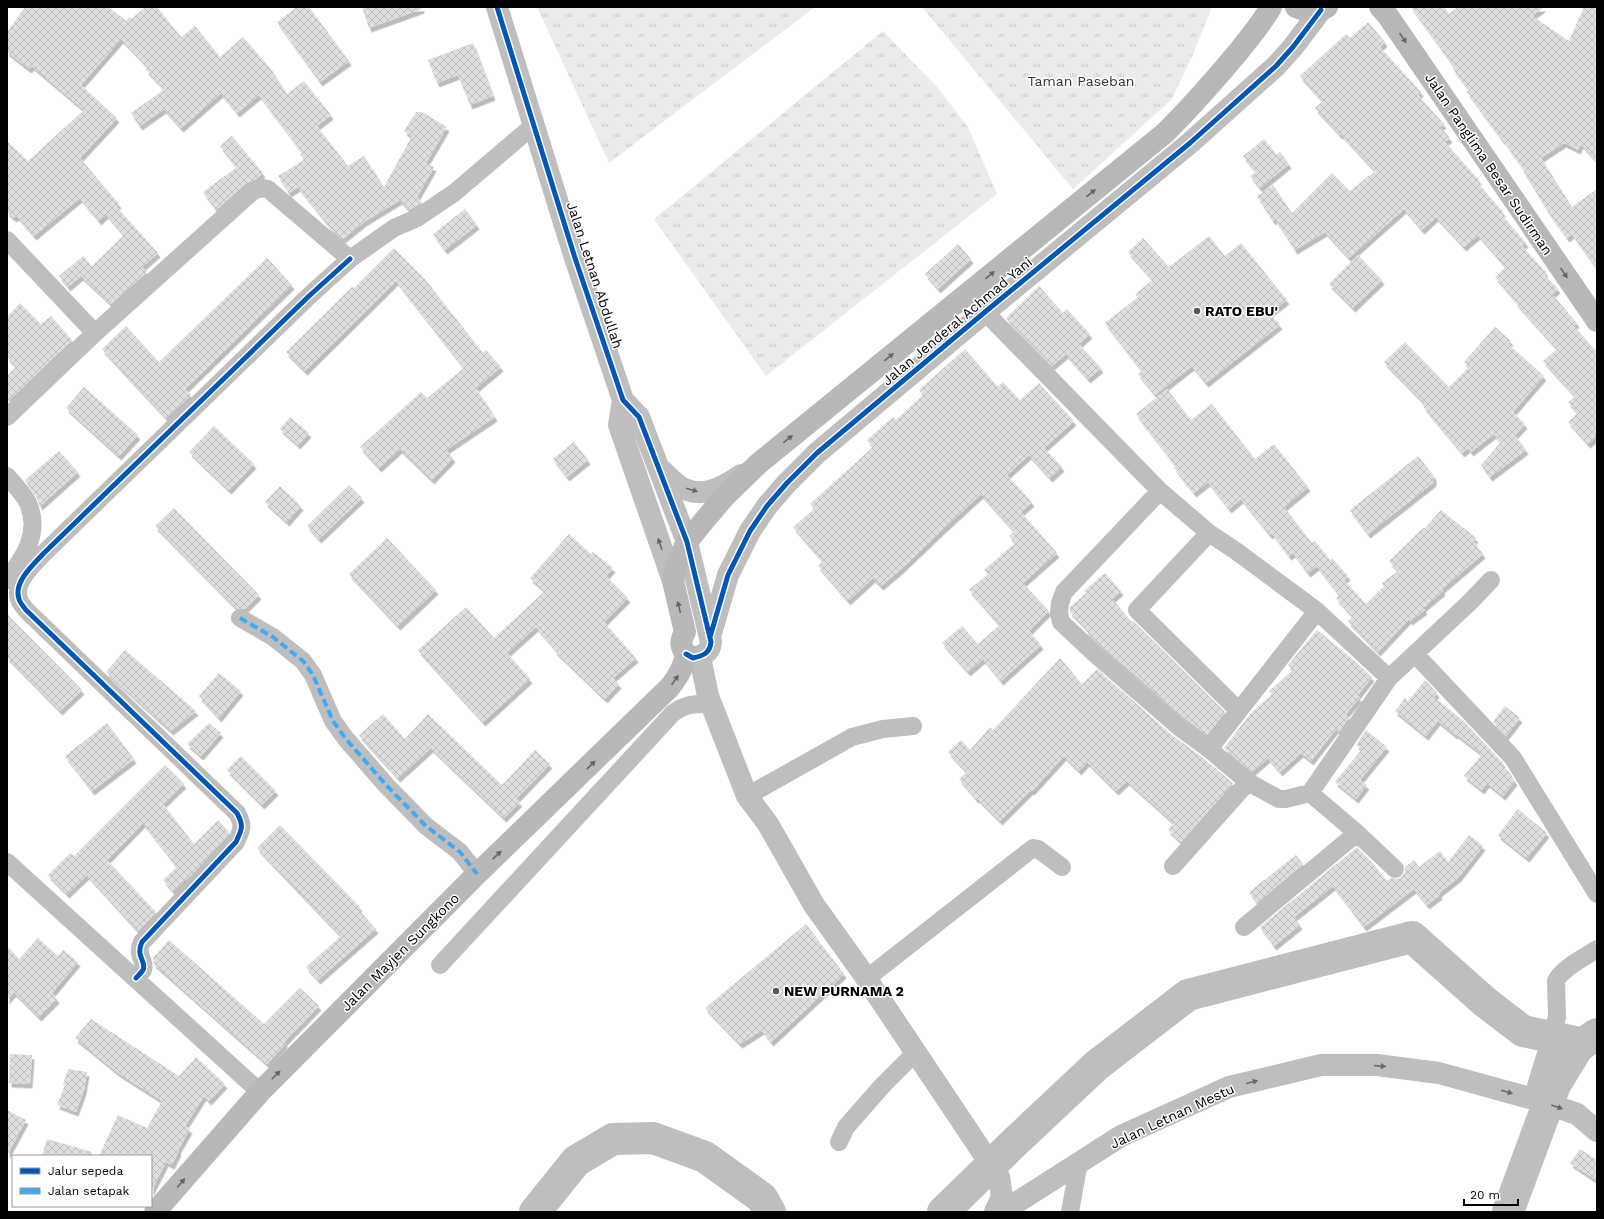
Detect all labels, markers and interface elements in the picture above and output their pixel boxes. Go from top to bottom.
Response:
one-way arrow [1399,33,1407,43]
street label: Jalan Panglima Besar Sudirman [1422,70,1556,258]
park label: Taman Paseban [1028,73,1134,89]
one-way arrow [1085,189,1096,198]
street label: Jalan Letnan Abdullah [564,200,626,350]
street label: Jalan Jenderal Achmad Yani [879,254,1035,388]
one-way arrow [1560,267,1568,278]
one-way arrow [984,271,995,280]
place label: RATO EBU' [1205,303,1278,319]
marker: RATO EBU' [1192,306,1202,316]
one-way arrow [883,353,894,362]
one-way arrow [783,435,793,444]
one-way arrow [686,487,698,493]
one-way arrow [657,538,663,550]
one-way arrow [675,600,681,613]
one-way arrow [671,675,679,686]
one-way arrow [586,760,596,770]
one-way arrow [492,850,502,860]
street label: Jalan Mayjen Sungkono [338,890,462,1014]
place label: NEW PURNAMA 2 [784,983,904,999]
marker: NEW PURNAMA 2 [771,986,781,996]
one-way arrow [1374,1063,1386,1069]
one-way arrow [271,1070,281,1080]
one-way arrow [1246,1079,1258,1085]
street label: Jalan Letnan Mestu [1107,1080,1237,1152]
one-way arrow [1501,1089,1513,1095]
one-way arrow [1551,1105,1563,1111]
legend [12,1155,152,1207]
text: Jalur sepeda [48,1164,123,1178]
one-way arrow [176,1177,185,1188]
scale bar [1464,1181,1518,1207]
text: Jalan setapak [48,1184,130,1198]
text: 20 m [1470,1188,1500,1202]

